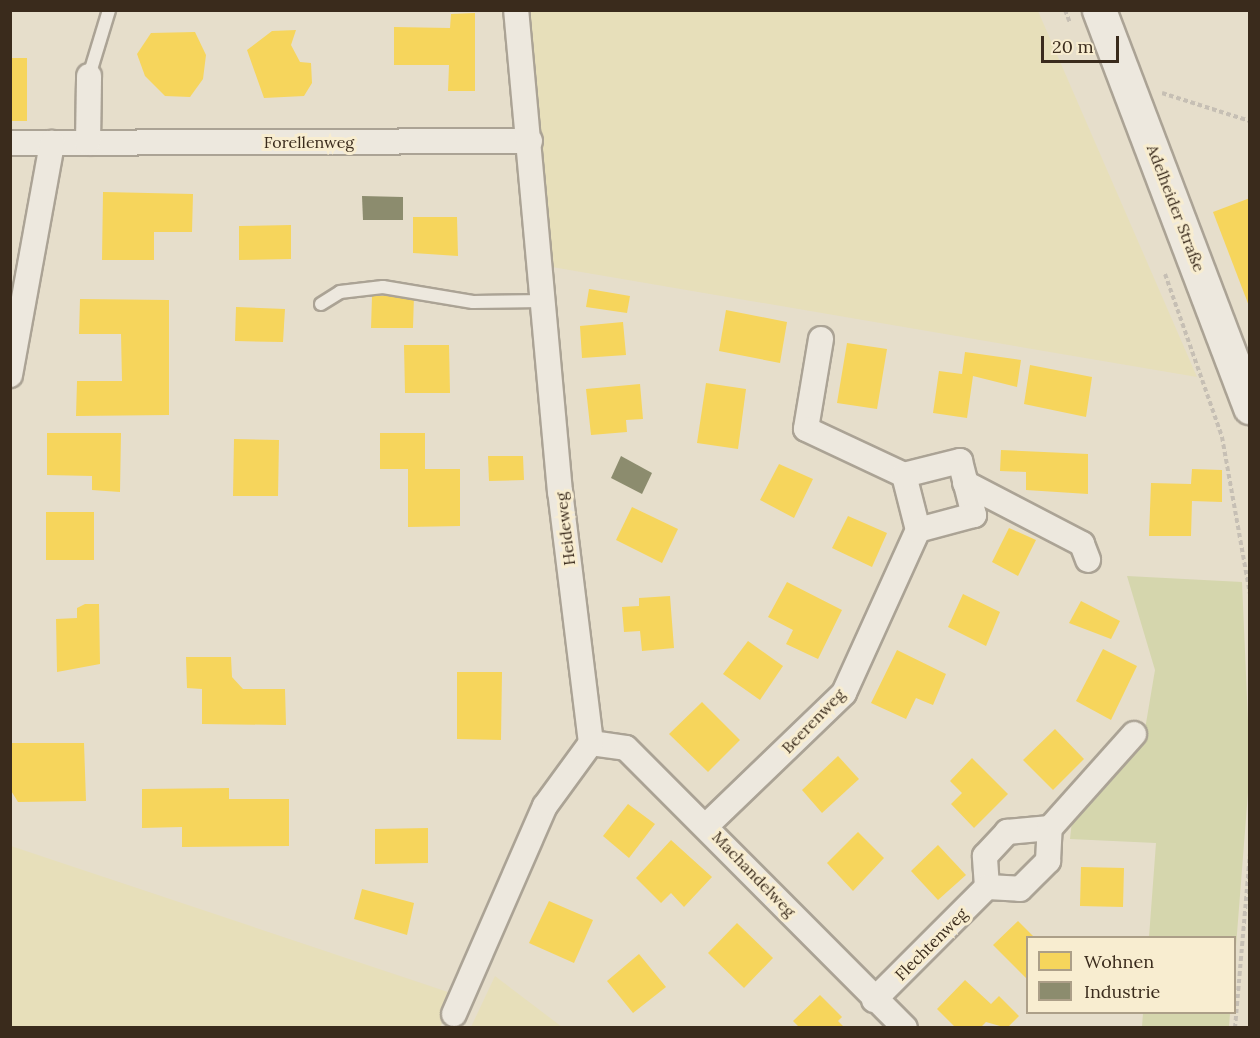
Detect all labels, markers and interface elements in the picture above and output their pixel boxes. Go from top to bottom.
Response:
scale bar [1044,24,1122,62]
text: 20 m [1052,35,1094,58]
street label: Forellenweg [264,132,354,152]
street label: Adelheider Straße [1143,142,1209,274]
street label: Heideweg [551,491,579,567]
street label: Beerenweg [778,685,848,757]
street label: Machandelweg [708,827,800,921]
street label: Flechtenweg [891,904,971,984]
legend [1026,936,1236,1014]
text: Wohnen [1084,950,1154,973]
text: Industrie [1084,980,1160,1003]

